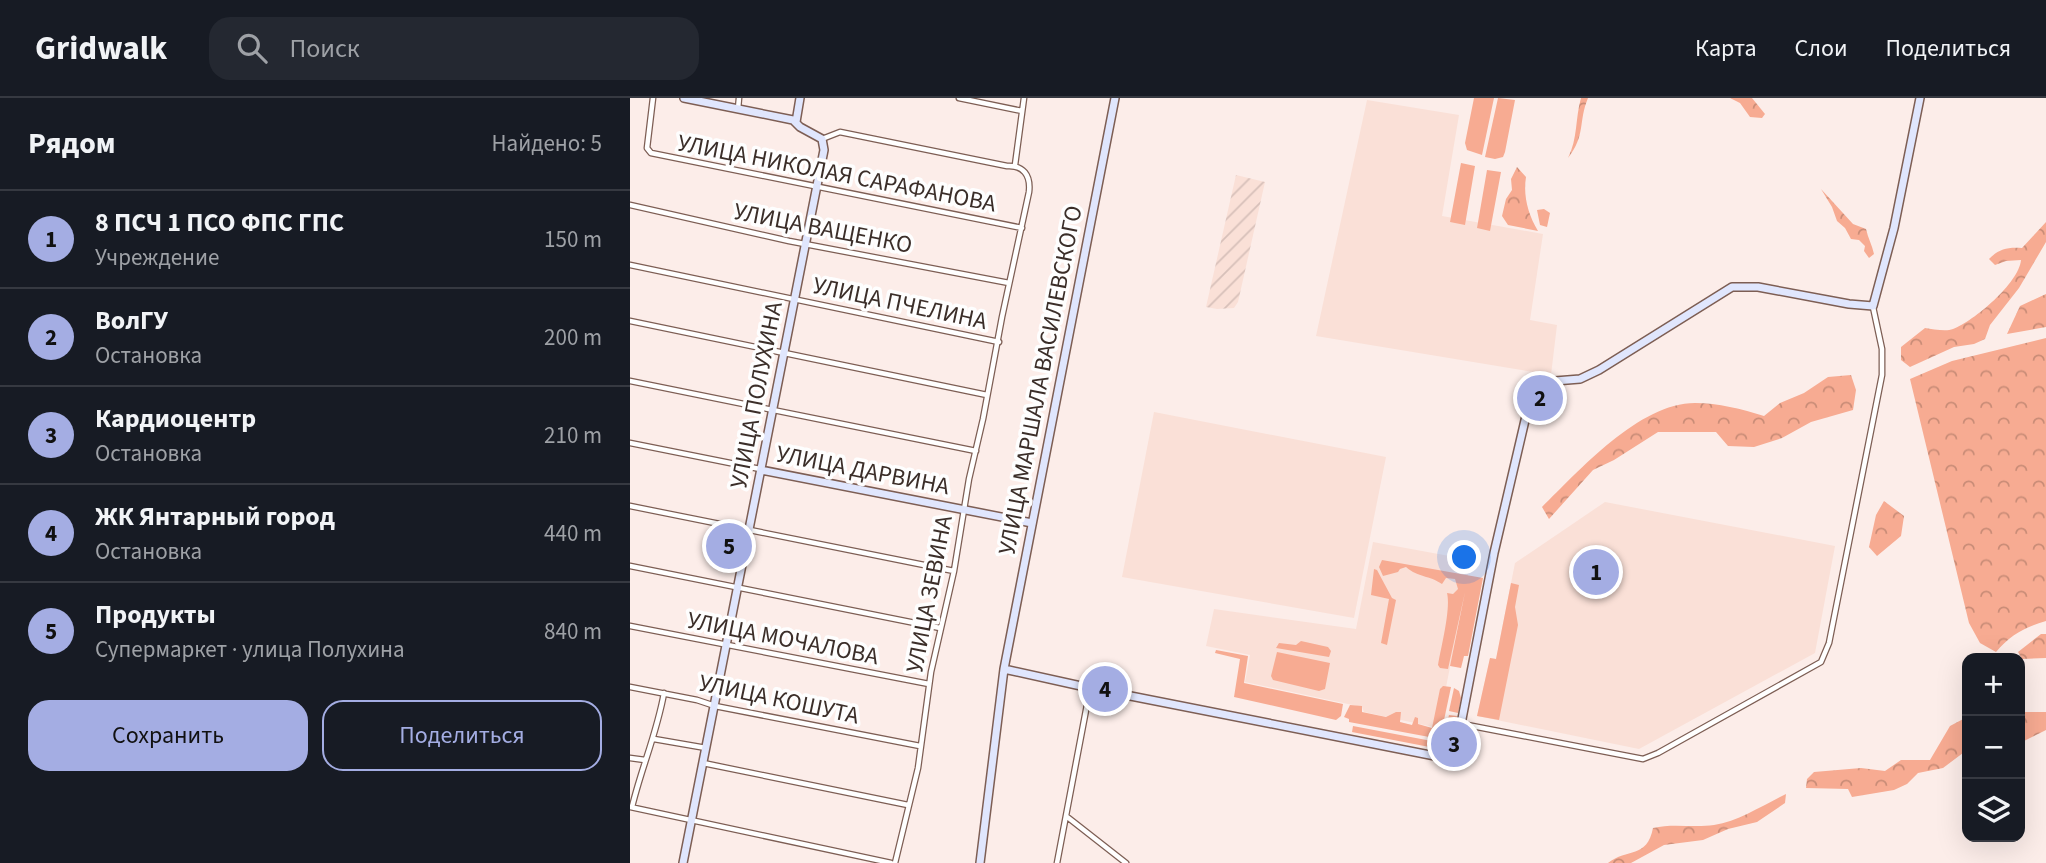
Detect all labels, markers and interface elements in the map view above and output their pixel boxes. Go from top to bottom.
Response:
search box [209,17,699,80]
text: Gridwalk [35,25,167,72]
icon: search [233,29,271,67]
text: Поиск [289,30,360,67]
text: Карта [1695,31,1757,66]
text: Слои [1795,31,1848,66]
text: Поделиться [1886,31,2011,66]
text: Рядом [28,122,116,165]
street label: УЛИЦА НИКОЛАЯ САРАФАНОВА [675,125,999,222]
text: Найдено: 5 [492,127,602,160]
street label: УЛИЦА ВАЩЕНКО [731,194,915,263]
street label: УЛИЦА МАРШАЛА ВАСИЛЕВСКОГО [989,203,1092,558]
text: 8 ПСЧ 1 ПСО ФПС ГПС [95,204,344,241]
text: 1 [45,223,57,256]
text: 150 m [544,223,602,256]
text: Учреждение [95,241,219,274]
street label: УЛИЦА ПЧЕЛИНА [810,268,990,339]
street label: УЛИЦА ПОЛУХИНА [721,299,792,492]
text: ВолГУ [95,302,168,339]
text: 2 [45,321,57,354]
text: 200 m [544,321,602,354]
text: Остановка [95,339,202,372]
pin: 2 [1517,372,1563,424]
text: Кардиоцентр [95,400,256,437]
text: 3 [45,419,57,452]
text: 210 m [544,419,602,452]
text: Остановка [95,437,202,470]
street label: УЛИЦА ДАРВИНА [773,437,952,504]
text: ЖК Янтарный город [95,498,335,535]
street label: УЛИЦА ЗЕВИНА [897,512,962,676]
text: 4 [45,517,57,550]
text: 440 m [544,517,602,550]
pin: 5 [706,520,752,572]
text: Остановка [95,535,202,568]
your location [1447,540,1481,574]
pin: 1 [1573,546,1619,598]
text: Продукты [95,596,216,633]
street label: УЛИЦА МОЧАЛОВА [684,603,882,674]
text: 5 [45,615,57,648]
text: 840 m [544,615,602,648]
text: Супермаркет · улица Полухина [95,633,405,666]
map controls [1962,653,2025,842]
button: + [1962,653,2025,716]
pin: 4 [1082,663,1128,715]
street label: УЛИЦА КОШУТА [696,665,862,734]
button: Сохранить [28,700,308,771]
button: Поделиться [322,700,602,771]
button: − [1962,716,2025,779]
pin: 3 [1431,718,1477,770]
button: layers [1962,779,2025,842]

